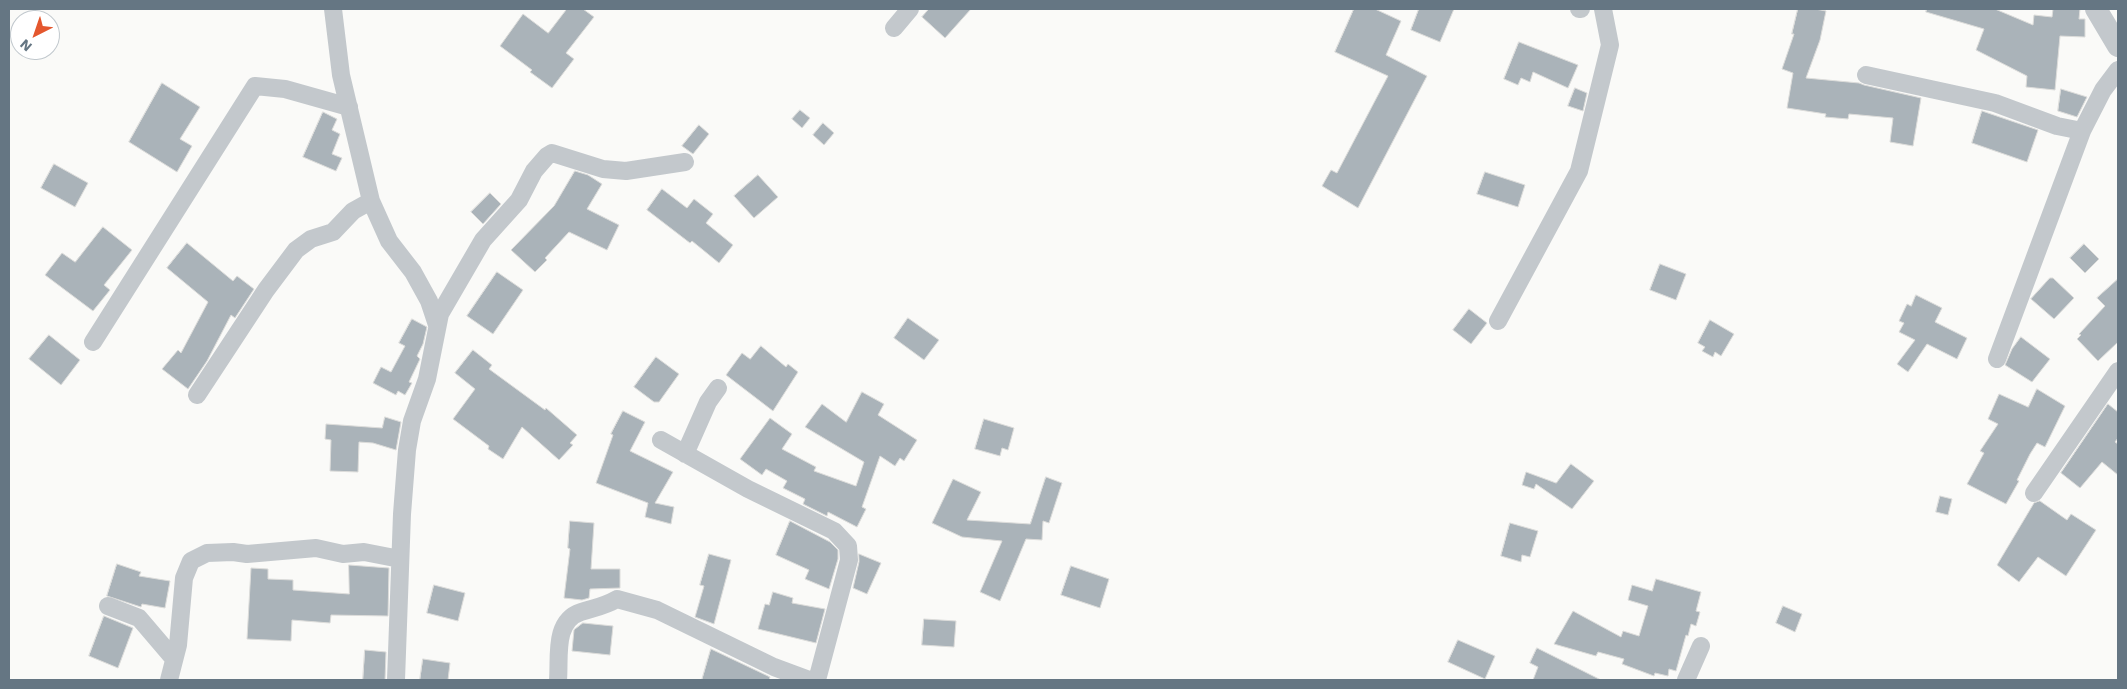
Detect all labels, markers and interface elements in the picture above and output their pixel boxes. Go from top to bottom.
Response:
north arrow [10,10,60,60]
text: N [17,36,35,55]

